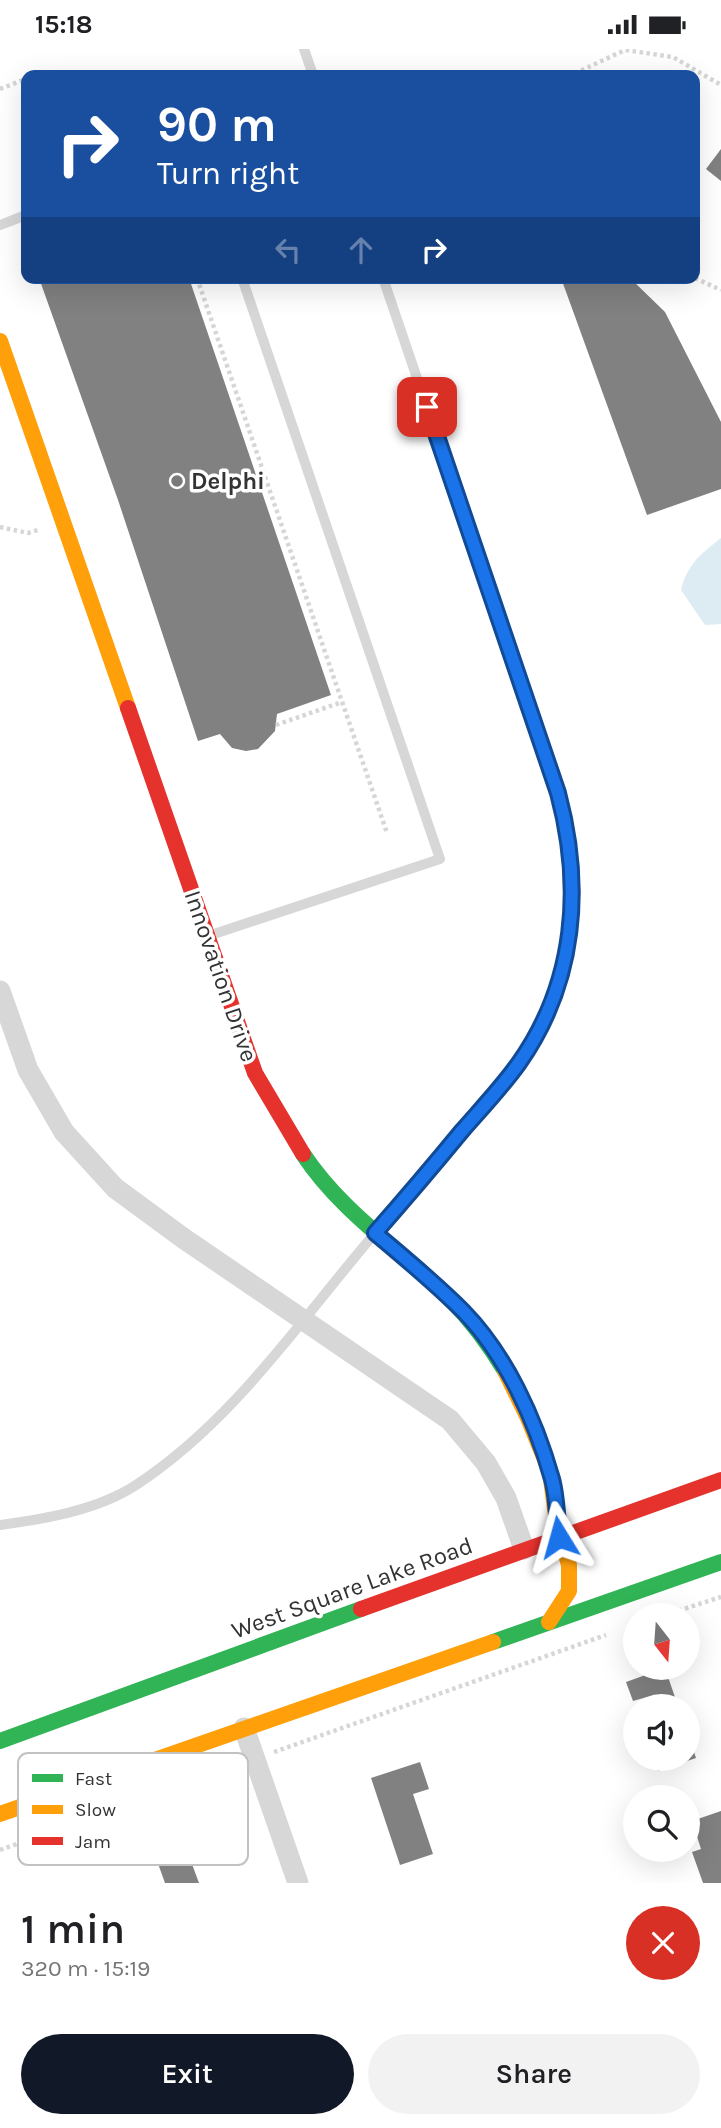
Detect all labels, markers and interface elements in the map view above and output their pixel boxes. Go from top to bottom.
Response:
text: 15:18 [35,9,93,40]
text: 90 m [157,96,277,153]
icon: right [42,98,133,189]
text: Turn right [157,155,299,192]
icon: left [269,231,307,269]
icon: ahead [342,231,380,269]
icon: right [415,231,453,269]
pin [397,377,457,437]
icon: arrive [408,388,446,426]
place label: Delphi [191,467,265,495]
marker: Delphi [169,473,185,489]
street label: Innovation Drive [179,887,263,1065]
position arrow [522,1500,596,1574]
street label: West Square Lake Road [228,1531,476,1645]
north arrow [623,1603,700,1680]
map controls [623,1603,700,1862]
button: sound [623,1694,700,1771]
legend [18,1753,248,1865]
text: Fast [75,1768,112,1790]
button: search [623,1785,700,1862]
text: Slow [75,1799,116,1821]
text: Jam [75,1831,111,1853]
text: 1 min [21,1904,125,1954]
button: close [626,1906,700,1980]
text: 320 m · 15:19 [21,1955,150,1982]
button: Exit [21,2034,354,2114]
button: Share [368,2034,700,2114]

